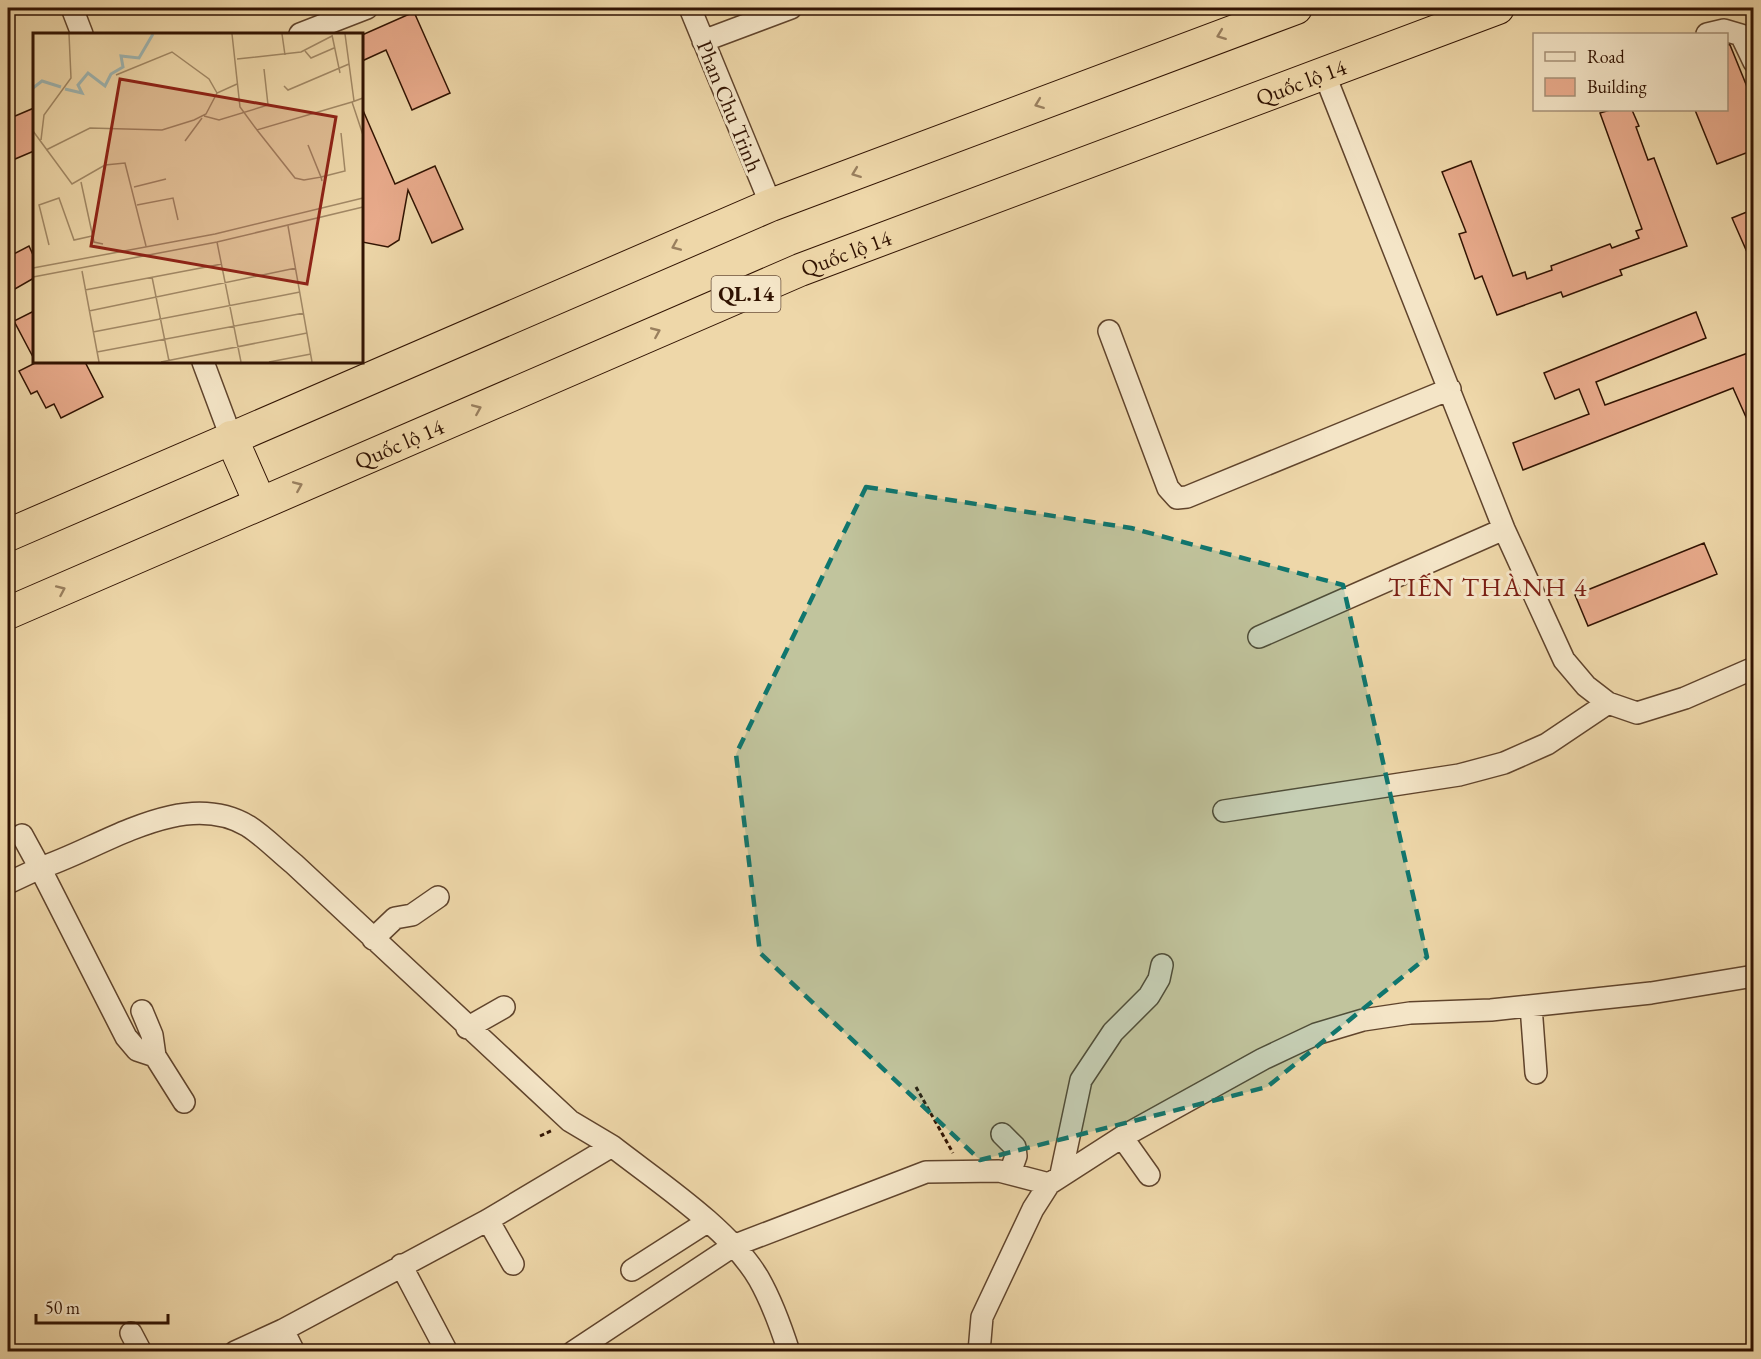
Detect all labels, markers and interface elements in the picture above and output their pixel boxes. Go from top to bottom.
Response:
one-way arrow [1216,28,1227,41]
inset map [33,33,363,363]
legend [1533,33,1728,111]
street label: Phan Chu Trinh [690,36,769,176]
text: Road [1587,45,1626,68]
street label: Quốc lộ 14 [1252,52,1351,113]
text: Building [1587,75,1647,98]
one-way arrow [1034,97,1045,109]
one-way arrow [851,166,862,178]
street label: Quốc lộ 14 [797,223,896,283]
one-way arrow [671,239,682,251]
road number: QL.14 [712,276,780,312]
one-way arrow [649,327,660,339]
one-way arrow [470,404,481,416]
street label: Quốc lộ 14 [350,412,449,476]
one-way arrow [291,482,302,494]
district label: TIẾN THÀNH 4 [1388,570,1588,604]
one-way arrow [55,585,66,597]
scale bar [36,1287,168,1325]
text: 50 m [45,1296,80,1319]

